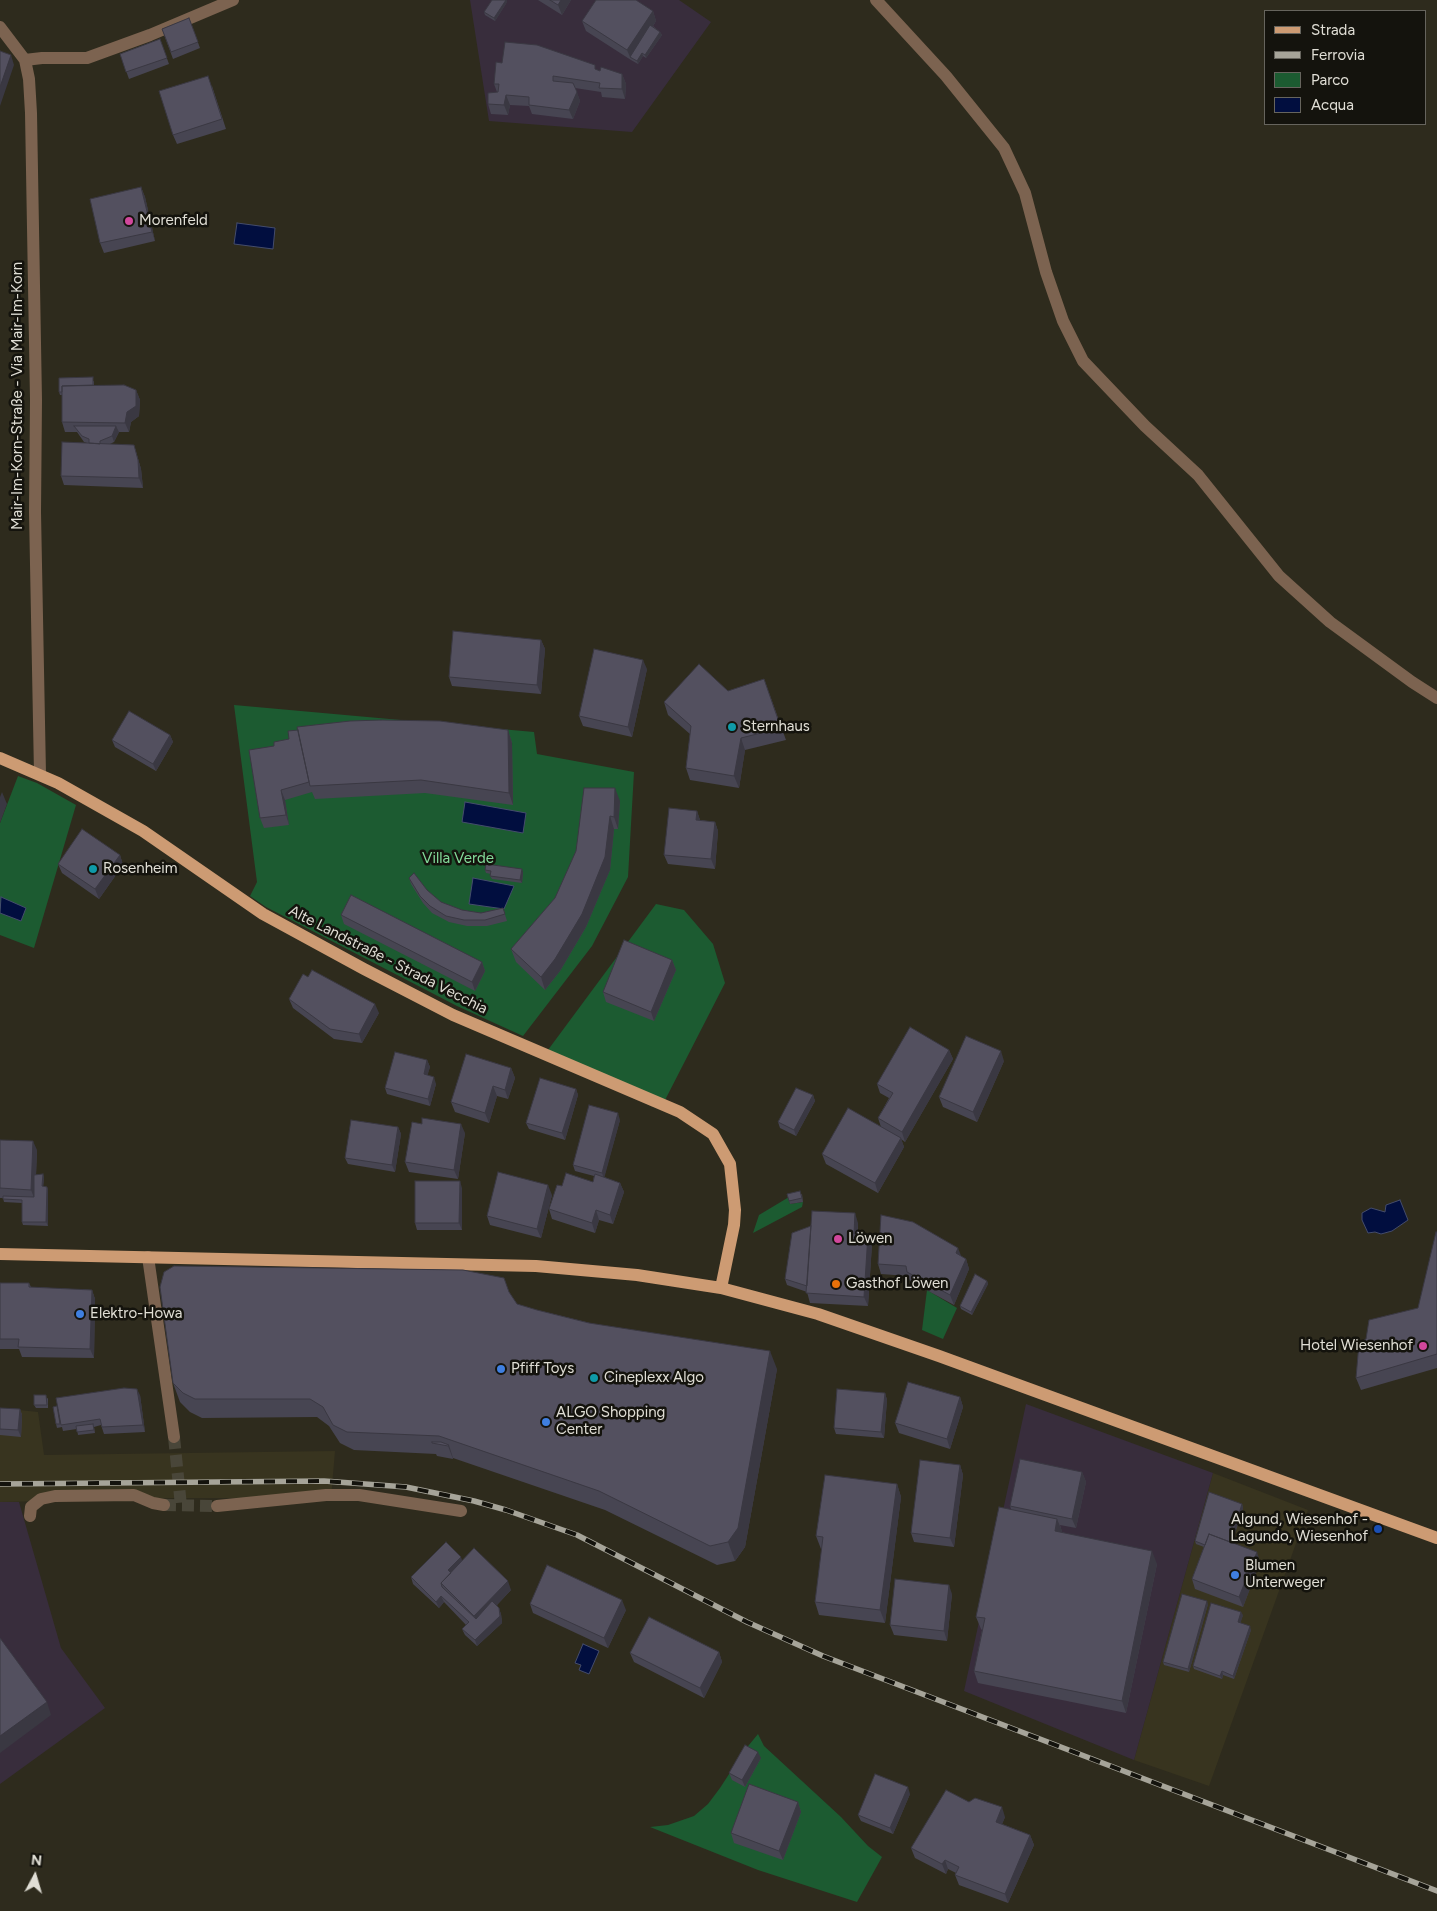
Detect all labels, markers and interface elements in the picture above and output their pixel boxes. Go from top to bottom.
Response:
legend [1264,10,1427,125]
text: Strada [1311,21,1355,39]
text: Ferrovia [1311,46,1365,64]
text: Parco [1311,71,1349,89]
text: Acqua [1311,96,1354,114]
place label: Morenfeld [139,212,208,230]
marker: Morenfeld [123,215,135,227]
street label: Mair-Im-Korn-Straße - Via Mair-Im-Korn [9,262,27,530]
place label: Sternhaus [742,718,810,736]
marker: Sternhaus [726,721,738,733]
park label: Villa Verde [422,850,494,868]
place label: Rosenheim [103,860,177,878]
marker: Rosenheim [87,863,99,875]
street label: Alte Landstraße - Strada Vecchia [286,902,490,1018]
place label: Löwen [848,1230,892,1248]
marker: Löwen [832,1233,844,1245]
place label: Gasthof Löwen [846,1275,948,1293]
marker: Gasthof Löwen [830,1278,842,1290]
place label: Elektro-Howa [90,1305,182,1323]
marker: Elektro-Howa [74,1308,86,1320]
place label: Hotel Wiesenhof [1300,1337,1413,1355]
marker: Hotel Wiesenhof [1417,1340,1429,1352]
place label: Pfiff Toys [511,1360,574,1378]
marker: Pfiff Toys [495,1363,507,1375]
place label: Cineplexx Algo [604,1369,704,1387]
marker: Cineplexx Algo [588,1372,600,1384]
place label: ALGO Shopping Center [556,1404,665,1439]
marker: ALGO Shopping Center [540,1416,552,1428]
place label: Algund, Wiesenhof - Lagundo, Wiesenhof [1230,1511,1368,1546]
marker: Algund, Wiesenhof - Lagundo, Wiesenhof [1372,1523,1384,1535]
place label: Blumen Unterweger [1245,1557,1325,1592]
marker: Blumen Unterweger [1229,1569,1241,1581]
north arrow [10,1851,60,1901]
text: N [30,1852,43,1870]

